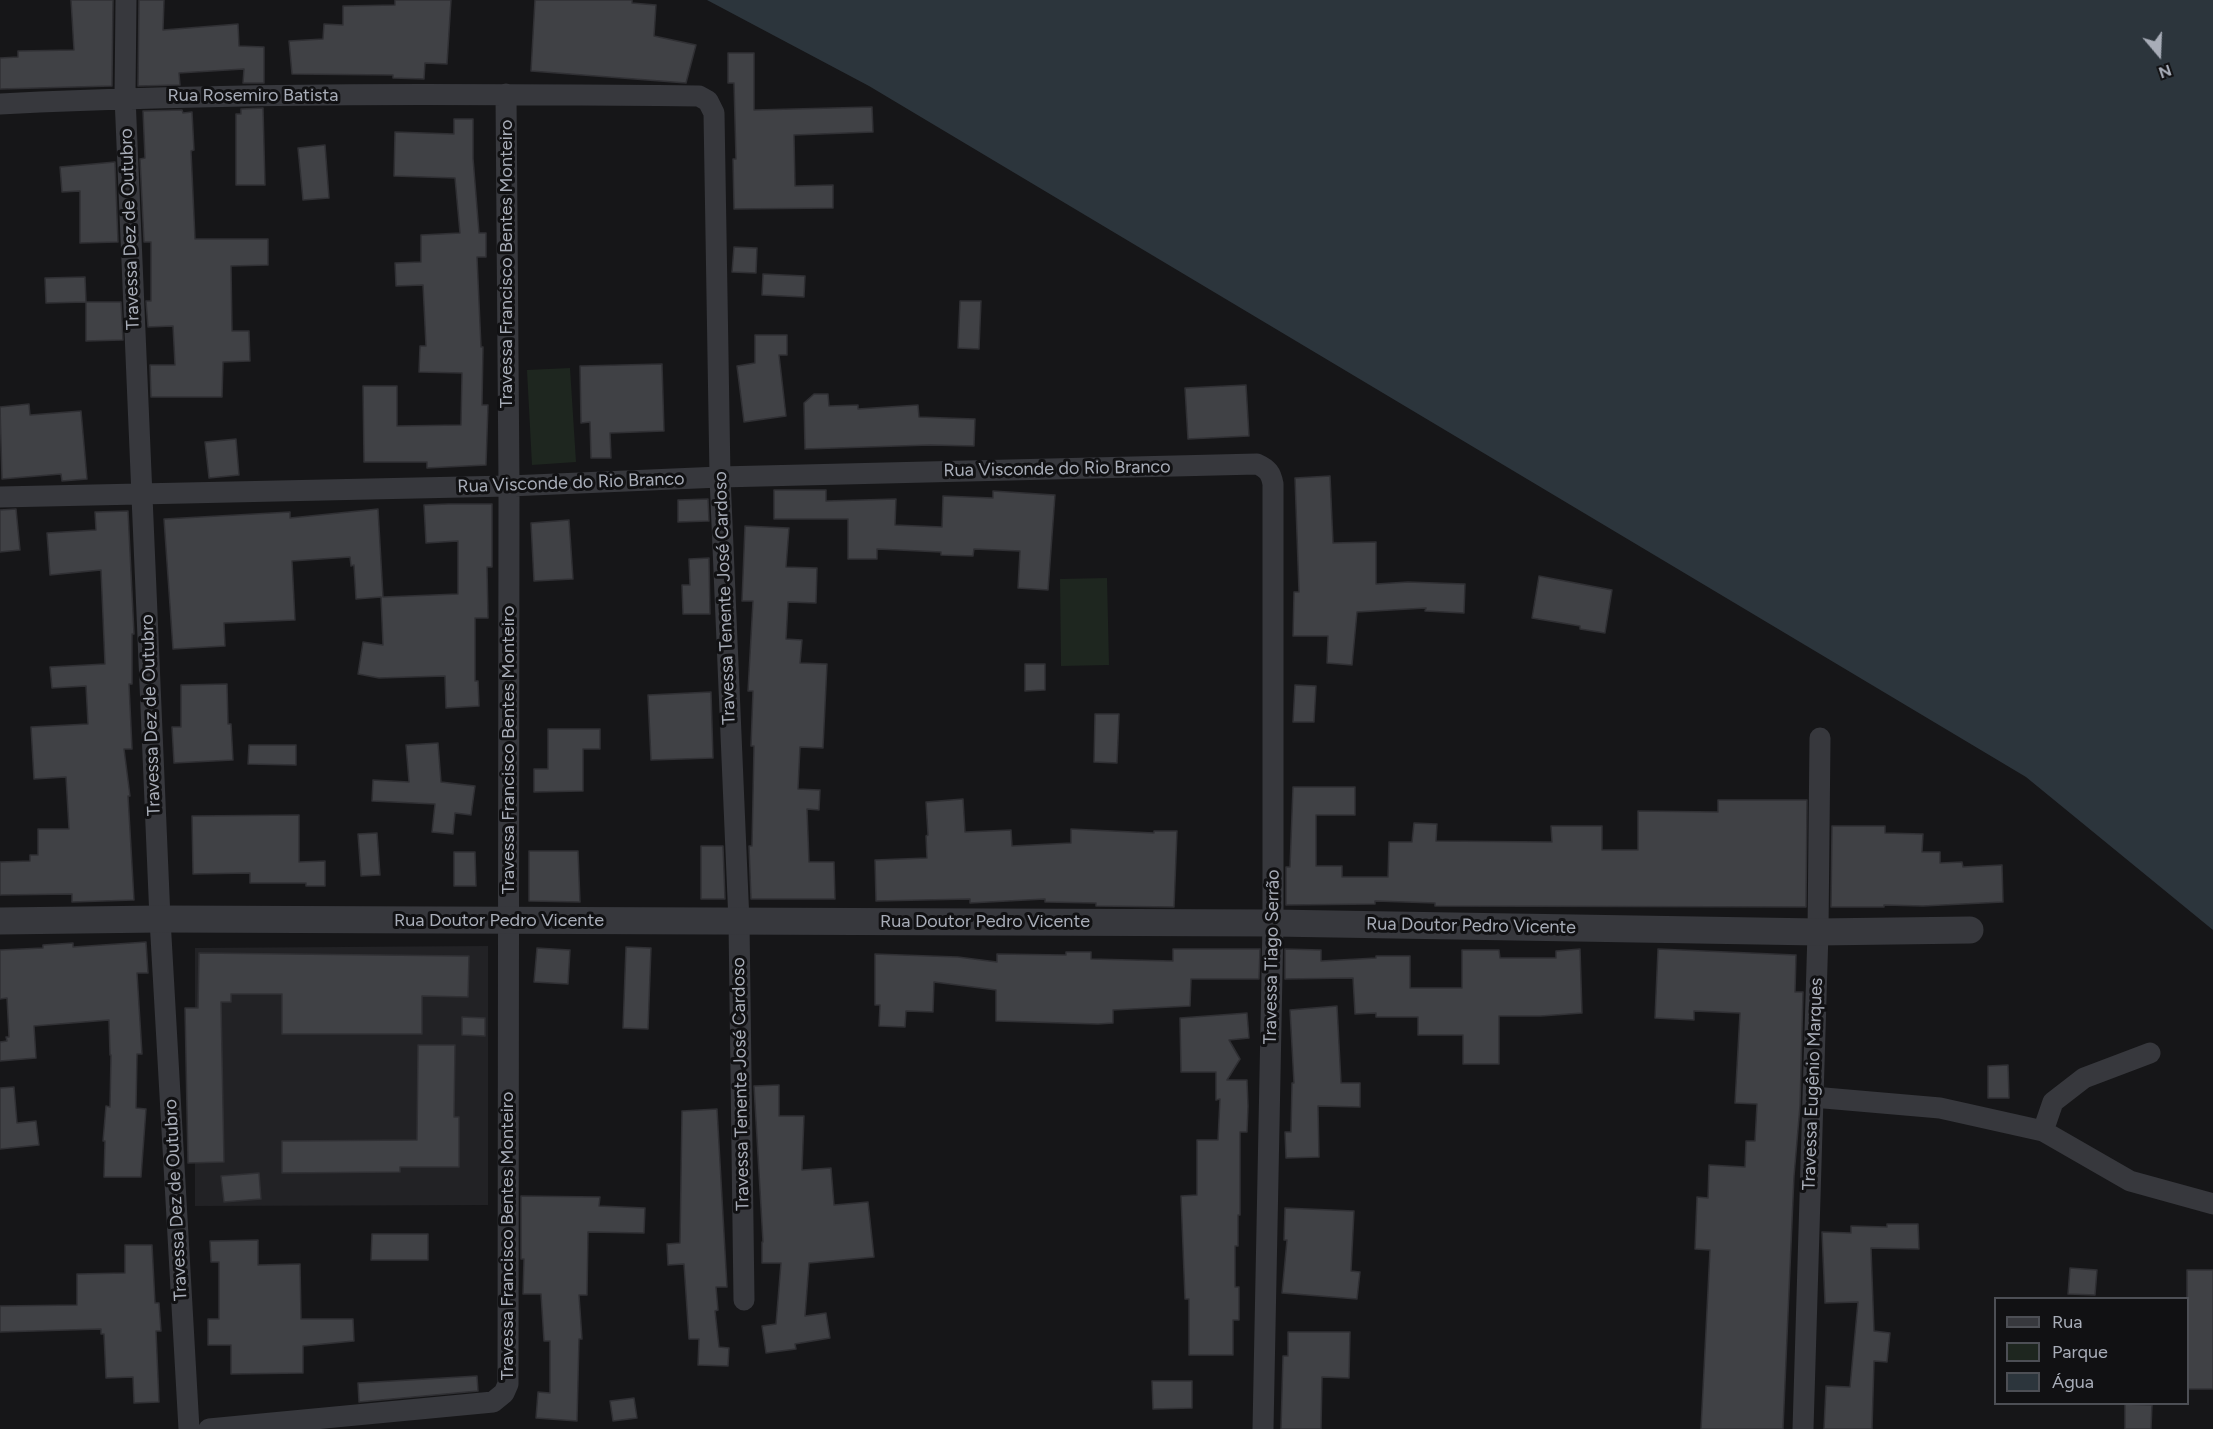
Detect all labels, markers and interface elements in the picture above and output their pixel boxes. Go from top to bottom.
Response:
north arrow [2129,24,2189,84]
text: N [2156,60,2174,82]
street label: Rua Rosemiro Batista [168,85,338,107]
street label: Travessa Francisco Bentes Monteiro [496,120,518,408]
street label: Travessa Dez de Outubro [116,128,144,330]
street label: Rua Visconde do Rio Branco [943,456,1171,482]
street label: Rua Visconde do Rio Branco [457,468,685,498]
street label: Travessa Tenente José Cardoso [710,471,740,725]
street label: Travessa Francisco Bentes Monteiro [498,606,520,894]
street label: Travessa Dez de Outubro [137,614,165,816]
street label: Travessa Tiago Serrão [1260,869,1284,1045]
street label: Rua Doutor Pedro Vicente [394,910,604,932]
street label: Rua Doutor Pedro Vicente [880,911,1090,933]
street label: Rua Doutor Pedro Vicente [1366,913,1576,939]
street label: Travessa Tenente José Cardoso [728,957,754,1211]
street label: Travessa Eugênio Marques [1798,977,1828,1191]
street label: Travessa Francisco Bentes Monteiro [497,1092,519,1380]
street label: Travessa Dez de Outubro [160,1099,192,1301]
legend [1994,1297,2189,1405]
text: Rua [2052,1311,2083,1333]
text: Parque [2052,1341,2108,1363]
text: Água [2052,1371,2094,1393]

